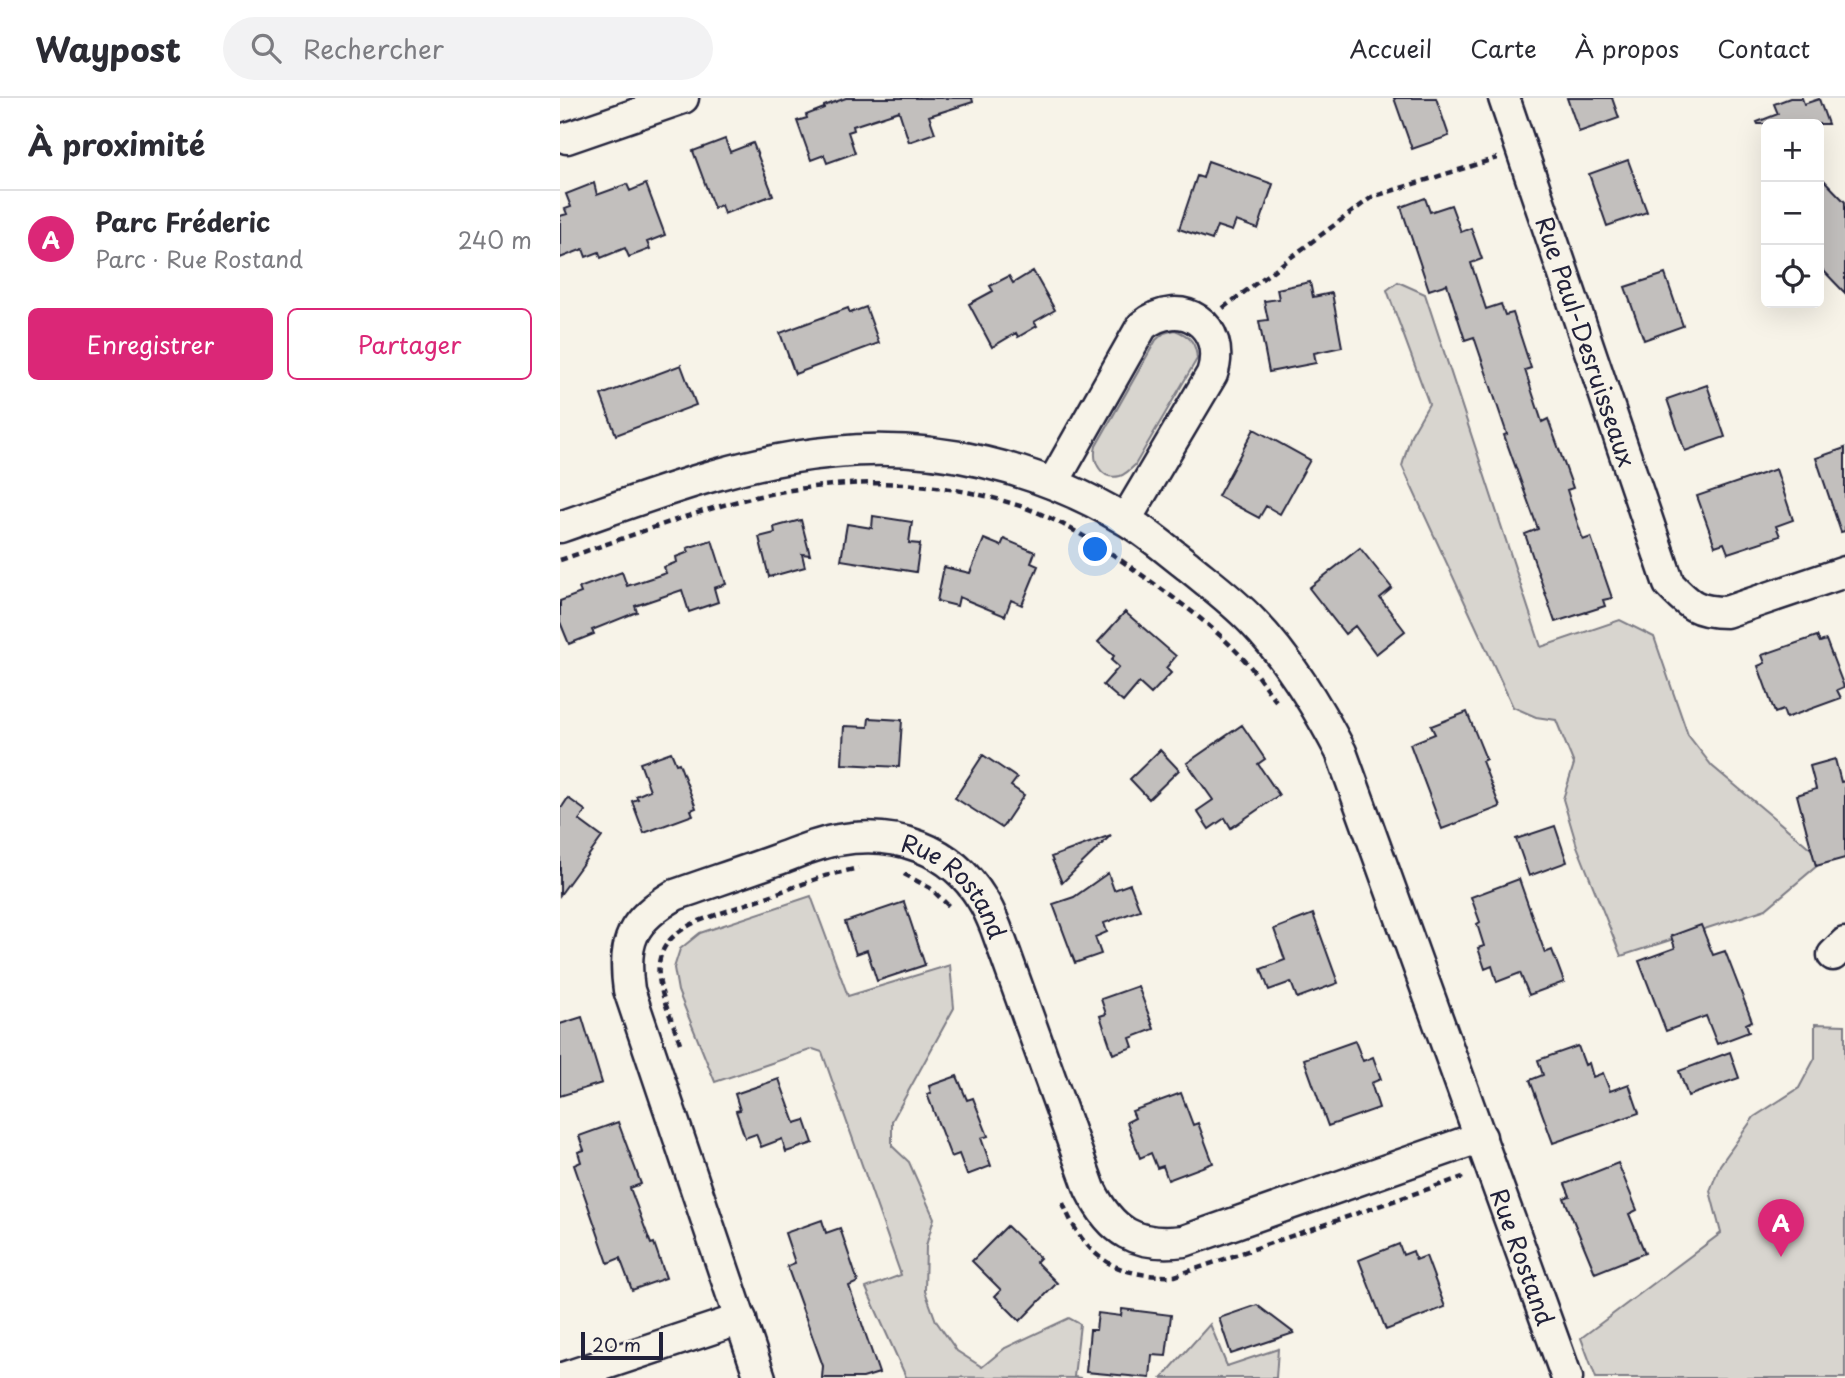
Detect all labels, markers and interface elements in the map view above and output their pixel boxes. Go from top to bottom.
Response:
search box [223,17,713,80]
text: Waypost [35,23,181,73]
icon: search [247,29,285,67]
text: Rechercher [303,29,444,68]
text: Accueil [1349,30,1432,66]
text: Carte [1470,30,1537,66]
text: À propos [1575,30,1679,66]
text: Contact [1717,30,1810,66]
map controls [1761,119,1824,308]
button: + [1761,119,1824,182]
text: À proximité [28,121,205,166]
button: − [1761,182,1824,245]
text: Parc Fréderic [95,202,270,241]
street label: Rue Paul-Desruisseaux [1527,212,1646,471]
text: A [42,222,60,257]
text: 240 m [458,222,532,257]
text: Parc · Rue Rostand [95,241,303,276]
button: locate [1761,245,1824,308]
button: Enregistrer [28,308,273,380]
button: Partager [287,308,532,380]
your location [1078,532,1112,566]
street label: Rue Rostand [897,824,1016,944]
street label: Rue Rostand [1482,1183,1565,1330]
pin: A [1758,1199,1804,1257]
scale bar [581,1329,663,1361]
text: 20 m [592,1330,641,1358]

